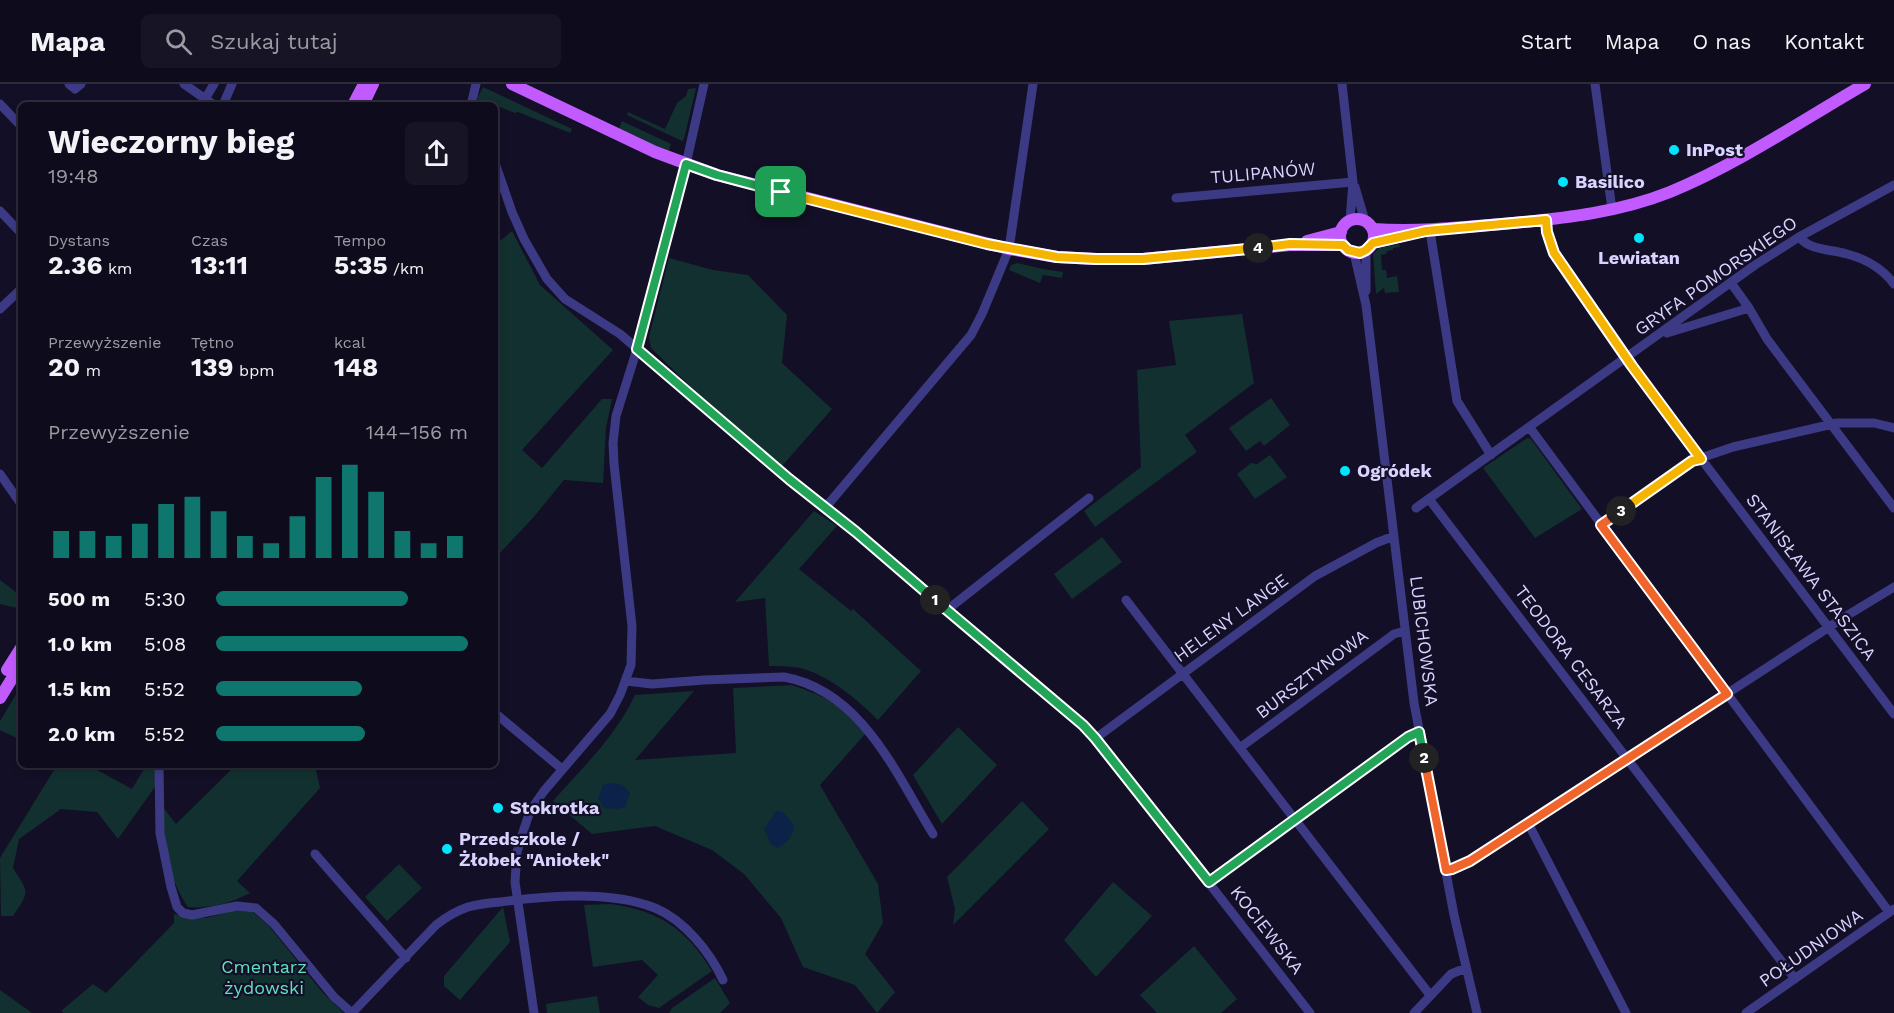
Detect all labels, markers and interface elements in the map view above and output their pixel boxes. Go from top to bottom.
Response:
search box [141,14,561,68]
text: Mapa [30,25,105,58]
icon: search [162,25,195,58]
text: Szukaj tutaj [210,29,338,54]
text: Start [1521,29,1572,54]
text: Mapa [1605,29,1659,54]
text: O nas [1692,29,1751,54]
text: Kontakt [1784,29,1864,54]
text: Wieczorny bieg [48,122,294,161]
button: share [405,122,468,185]
place label: InPost [1686,139,1743,160]
marker: InPost [1667,143,1681,157]
street label: TULIPANÓW [1209,157,1316,188]
text: 19:48 [48,164,99,188]
pin [755,166,806,217]
place label: Basilico [1575,171,1645,192]
icon: arrive [764,175,797,208]
marker: Basilico [1556,175,1570,189]
street label: GRYFA POMORSKIEGO [1631,212,1801,340]
text: Dystans [48,231,110,250]
text: Czas [191,231,228,250]
text: Tempo [334,231,386,250]
marker: Lewiatan [1632,231,1646,245]
pin: 4 [1243,233,1273,263]
text: 4 [1253,238,1263,257]
place label: Lewiatan [1598,247,1680,268]
text: 2.36 [48,250,102,280]
text: 13:11 [191,250,248,280]
text: 5:35 [334,250,388,280]
text: km [102,259,132,278]
text: /km [388,259,424,278]
text: Przewyższenie [48,333,161,352]
text: Tętno [191,333,234,352]
text: kcal [334,333,366,352]
text: 20 [48,352,80,382]
text: 139 [191,352,234,382]
text: 148 [334,352,378,382]
text: m [80,361,101,380]
text: bpm [234,361,274,380]
text: Przewyższenie [48,420,190,444]
text: 144–156 m [366,420,468,444]
place label: Ogródek [1357,460,1432,481]
marker: Ogródek [1338,464,1352,478]
street label: STANISŁAWA STASZICA [1742,489,1881,664]
pin: 3 [1606,496,1636,526]
text: 3 [1616,501,1626,520]
street label: HELENY LANGE [1169,569,1292,666]
street label: LUBICHOWSKA [1406,574,1443,708]
street label: TEODORA CESARZA [1511,581,1632,732]
pin: 1 [920,585,950,615]
text: 500 m [48,587,110,611]
text: 5:30 [144,587,186,611]
text: 1 [932,590,938,609]
street label: BURSZTYNOWA [1251,624,1372,723]
text: 1.0 km [48,632,112,656]
text: 5:08 [144,632,186,656]
text: 1.5 km [48,677,111,701]
text: 5:52 [144,677,185,701]
text: 2.0 km [48,722,115,746]
text: 5:52 [144,722,185,746]
pin: 2 [1409,743,1439,773]
text: 2 [1419,748,1429,767]
place label: Stokrotka [510,797,600,818]
marker: Stokrotka [491,801,505,815]
place label: Przedszkole / Żłobek "Aniołek" [459,828,609,870]
marker: Przedszkole / Żłobek "Aniołek" [440,842,454,856]
street label: KOCIEWSKA [1226,881,1308,978]
street label: POŁUDNIOWA [1755,904,1867,991]
park label: Cmentarz żydowski [221,956,307,998]

